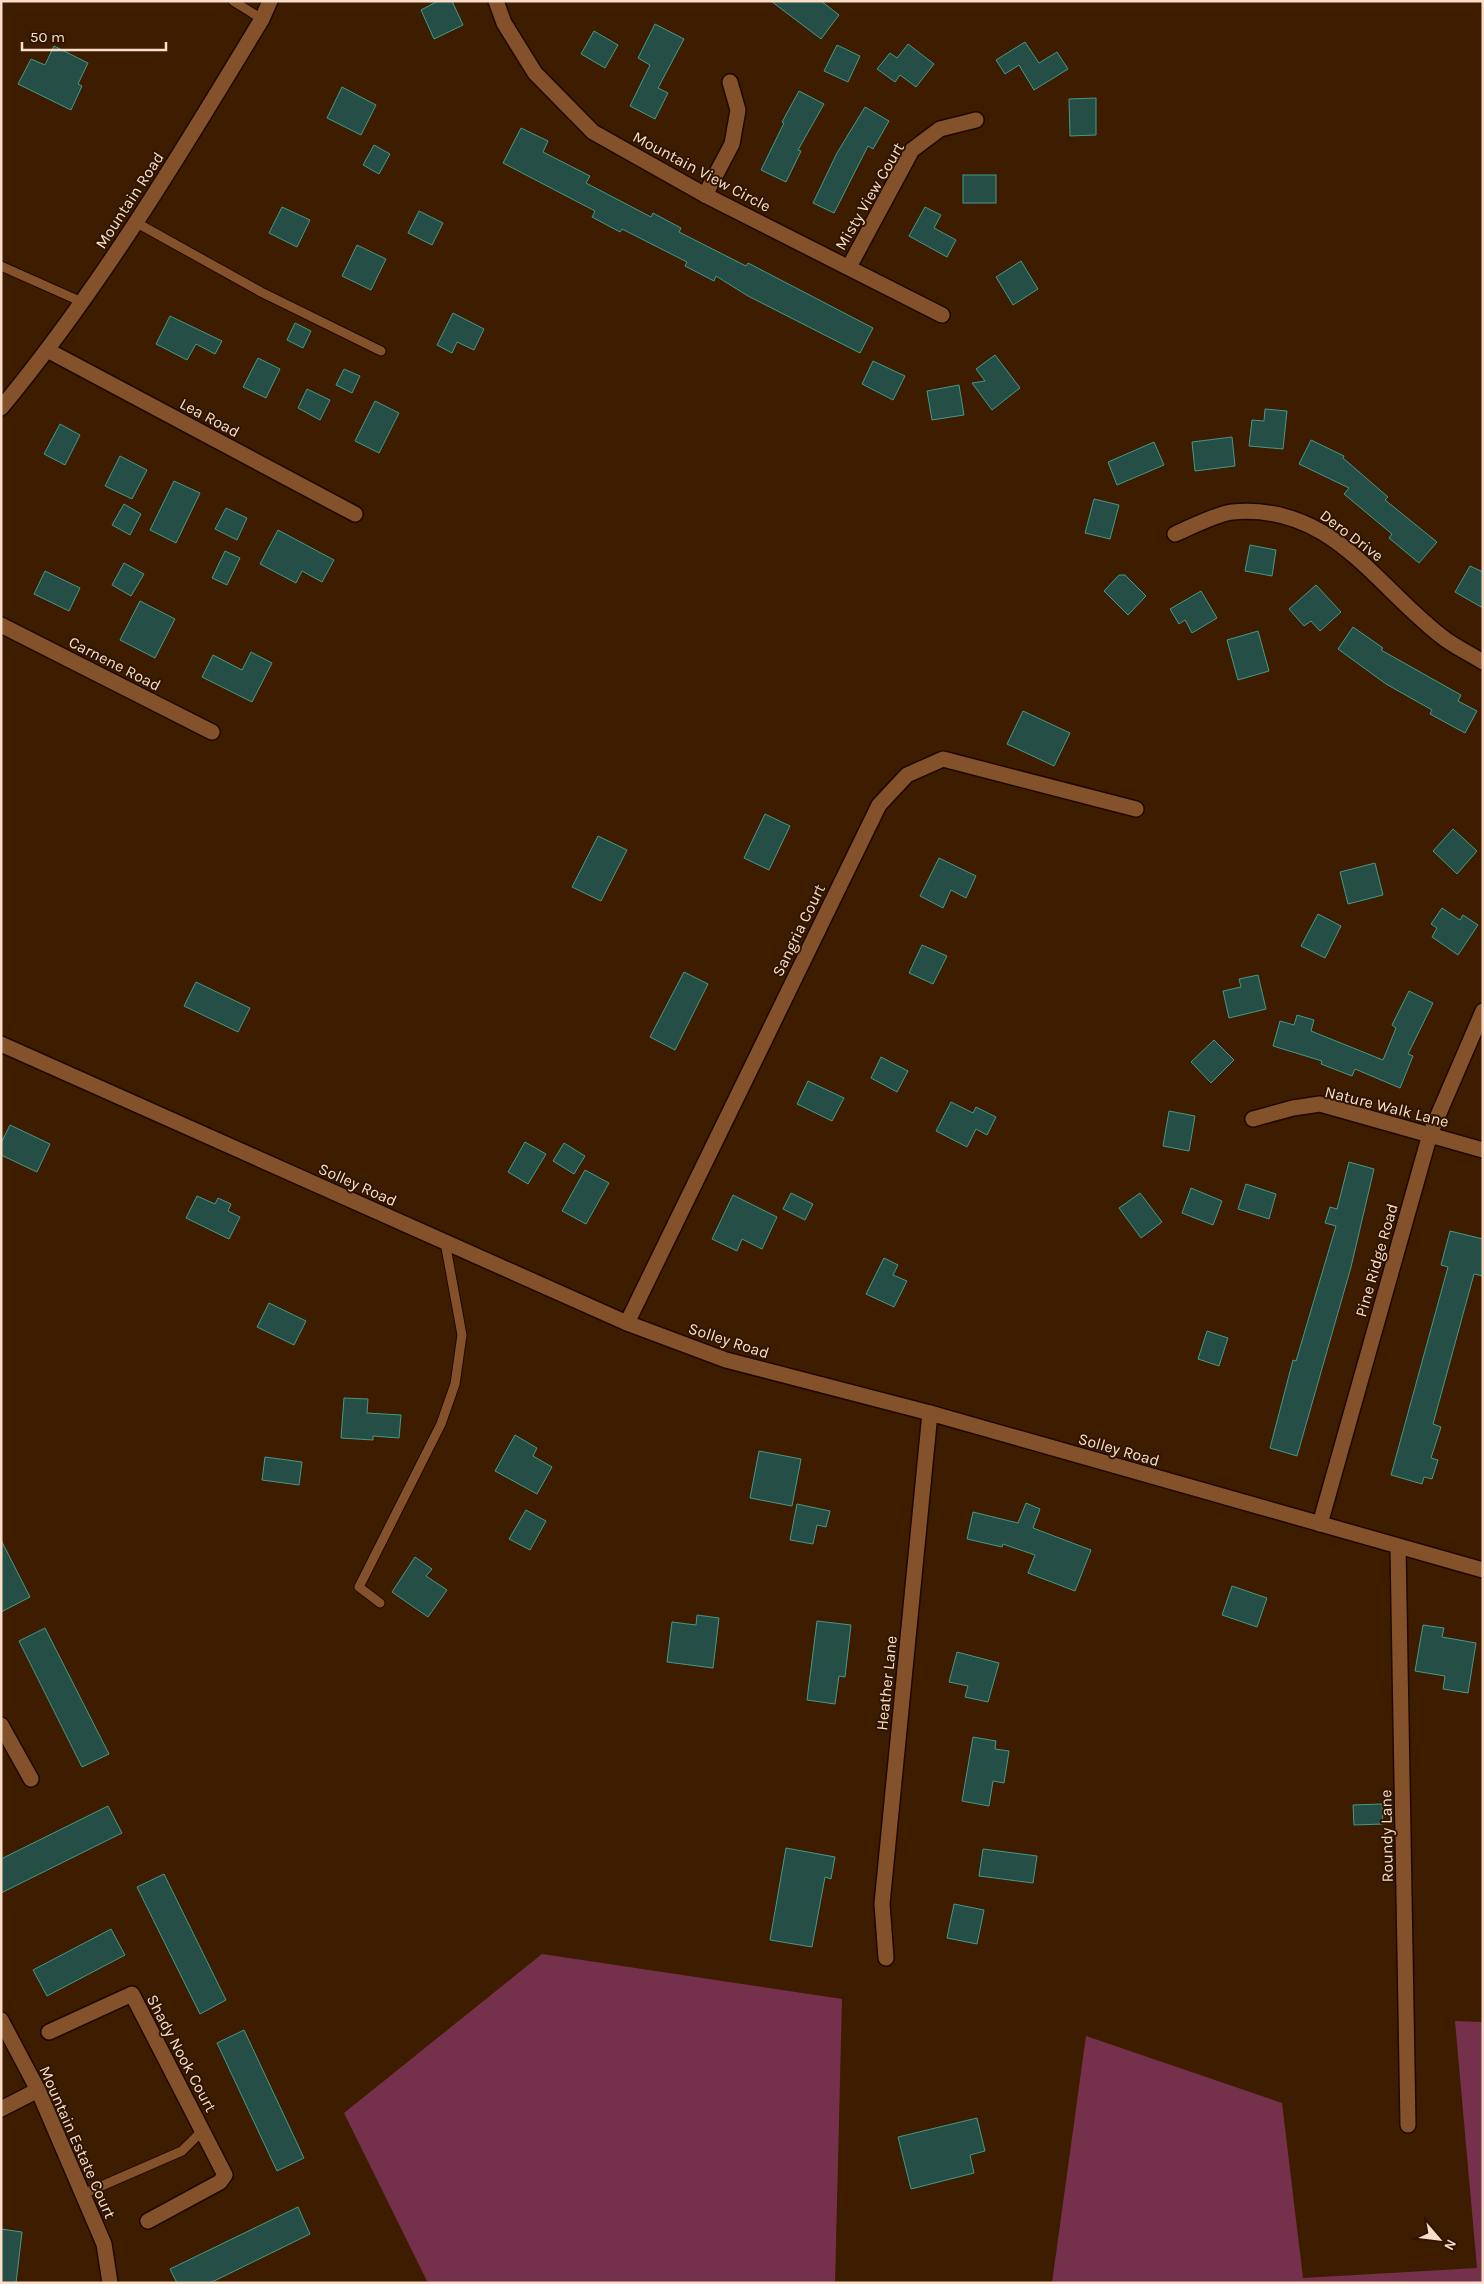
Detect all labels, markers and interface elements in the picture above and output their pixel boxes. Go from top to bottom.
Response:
scale bar [22,20,166,52]
text: 50 m [30,28,65,46]
street label: Mountain View Circle [630,127,774,216]
street label: Misty View Court [831,139,908,254]
street label: Mountain Road [91,148,168,252]
street label: Lea Road [177,394,243,441]
street label: Dero Drive [1316,505,1387,565]
street label: Carnene Road [66,632,164,695]
street label: Sangria Court [768,881,829,979]
street label: Nature Walk Lane [1323,1082,1451,1131]
street label: Solley Road [316,1159,400,1210]
street label: Pine Ridge Road [1351,1201,1402,1319]
street label: Solley Road [686,1319,772,1362]
street label: Solley Road [1076,1429,1162,1470]
street label: Heather Lane [872,1635,901,1731]
street label: Roundy Lane [1376,1789,1397,1883]
street label: Shady Nook Court [143,1991,220,2115]
street label: Mountain Estate Court [35,2063,120,2221]
north arrow [1414,2214,1464,2264]
text: N [1440,2236,1460,2253]

